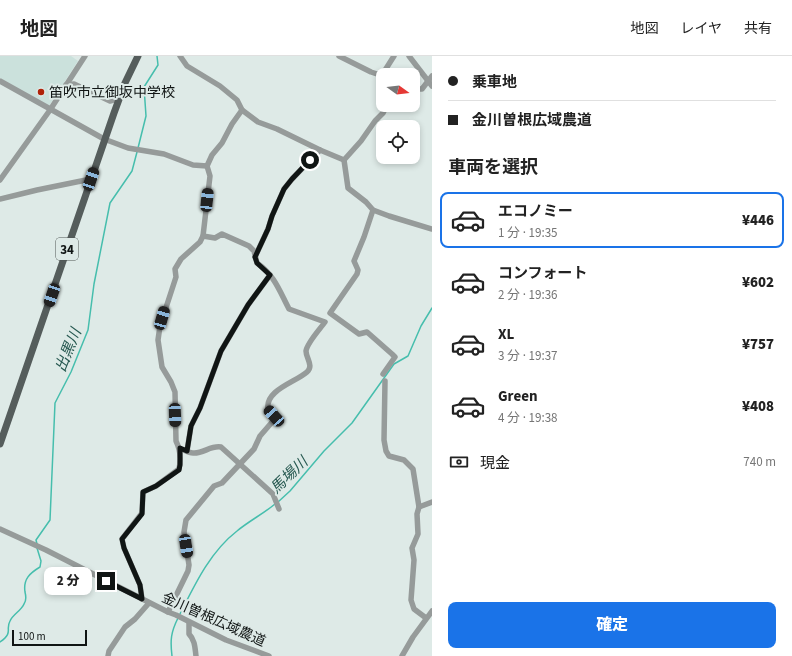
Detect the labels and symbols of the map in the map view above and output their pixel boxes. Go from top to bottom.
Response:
north arrow [376,68,420,112]
place label: 笛吹市立御坂中学校 [49,83,175,103]
marker: 笛吹市立御坂中学校 [36,87,46,97]
route start [301,151,319,169]
car [81,166,101,192]
car [200,187,214,213]
road number: 34 [56,238,78,260]
car [42,282,62,308]
car [153,305,171,331]
water label: 出黒川 [50,324,87,375]
car [169,403,181,427]
car [262,403,286,429]
water label: 馬場川 [266,451,314,499]
car [178,533,194,559]
callout: 2 分 [44,567,92,595]
route end [97,572,115,590]
street label: 金川曽根広域農道 [158,588,269,652]
scale bar [12,628,87,647]

